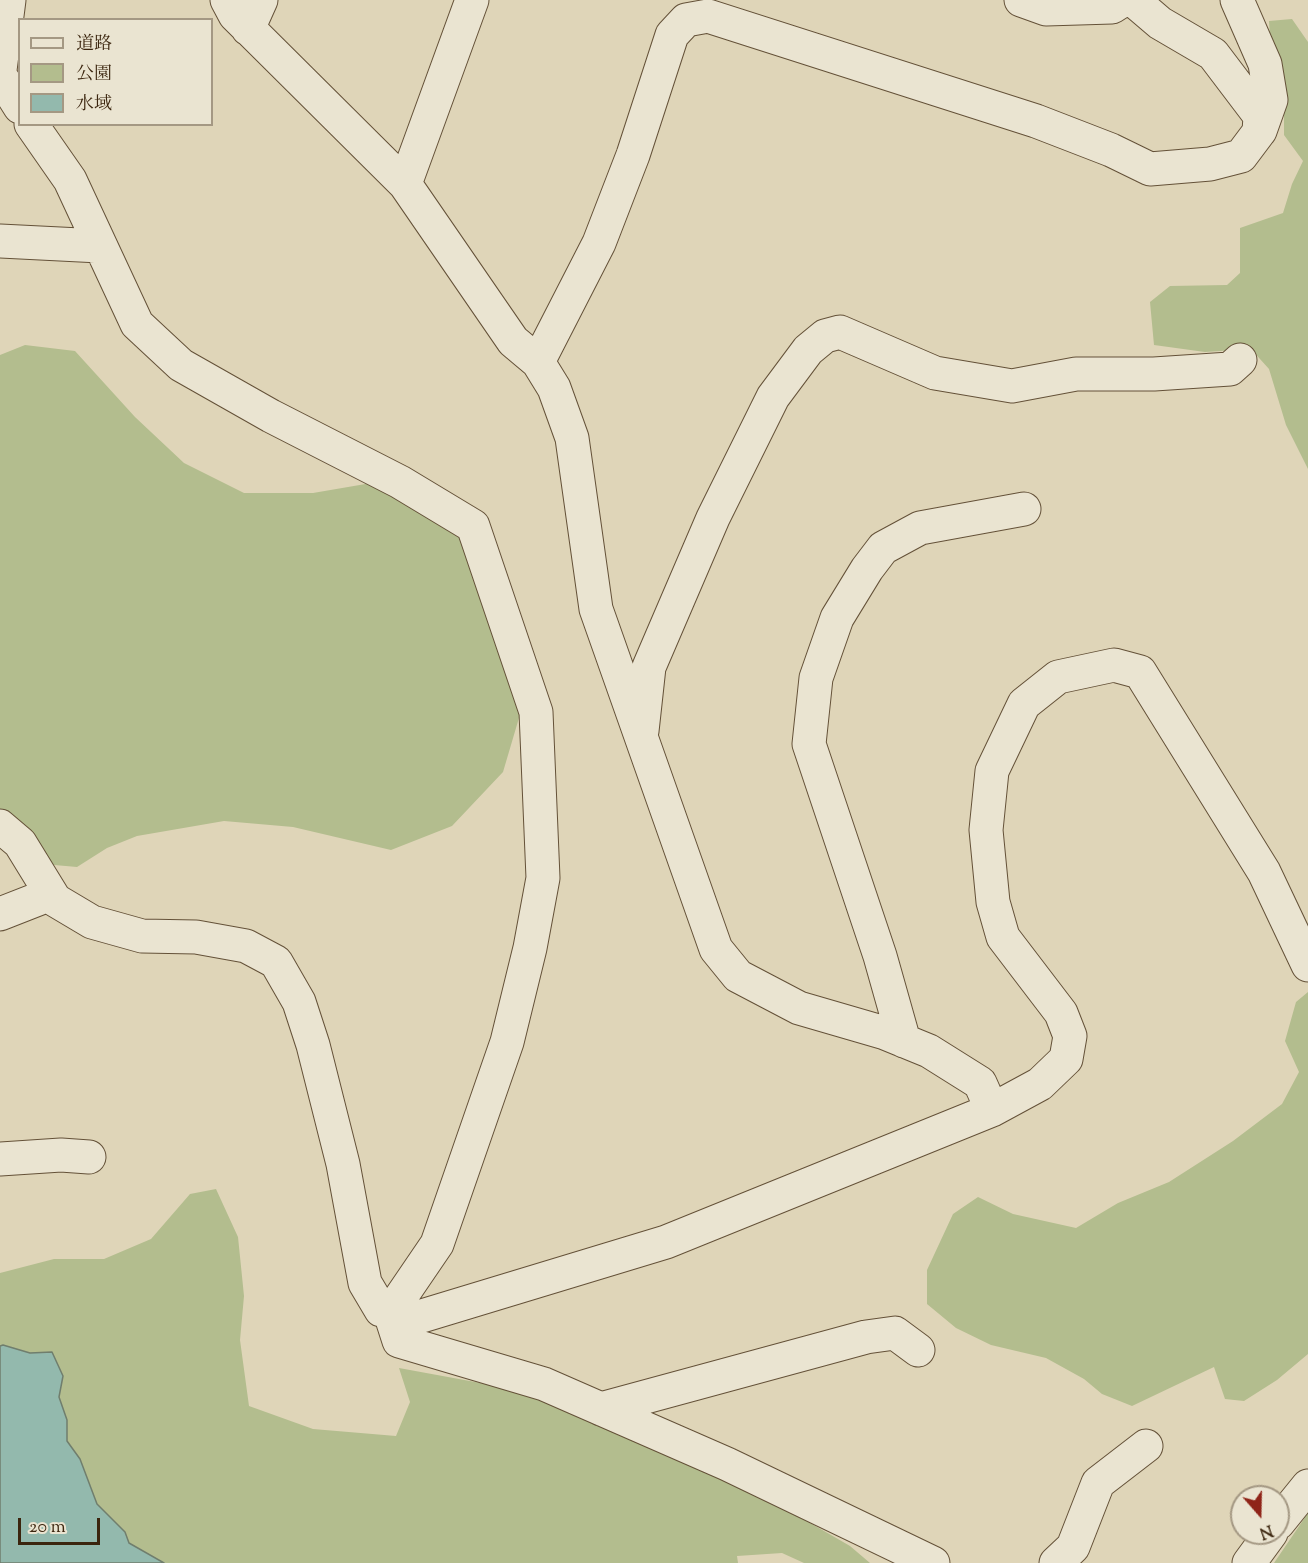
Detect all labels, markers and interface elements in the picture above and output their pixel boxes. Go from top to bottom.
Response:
legend [18,18,213,126]
text: 道路 [76,32,112,58]
text: 公園 [76,62,112,88]
text: 水域 [76,92,112,118]
north arrow [1230,1485,1290,1545]
scale bar [21,1506,104,1544]
text: 20 m [29,1515,66,1541]
text: N [1256,1518,1276,1543]

